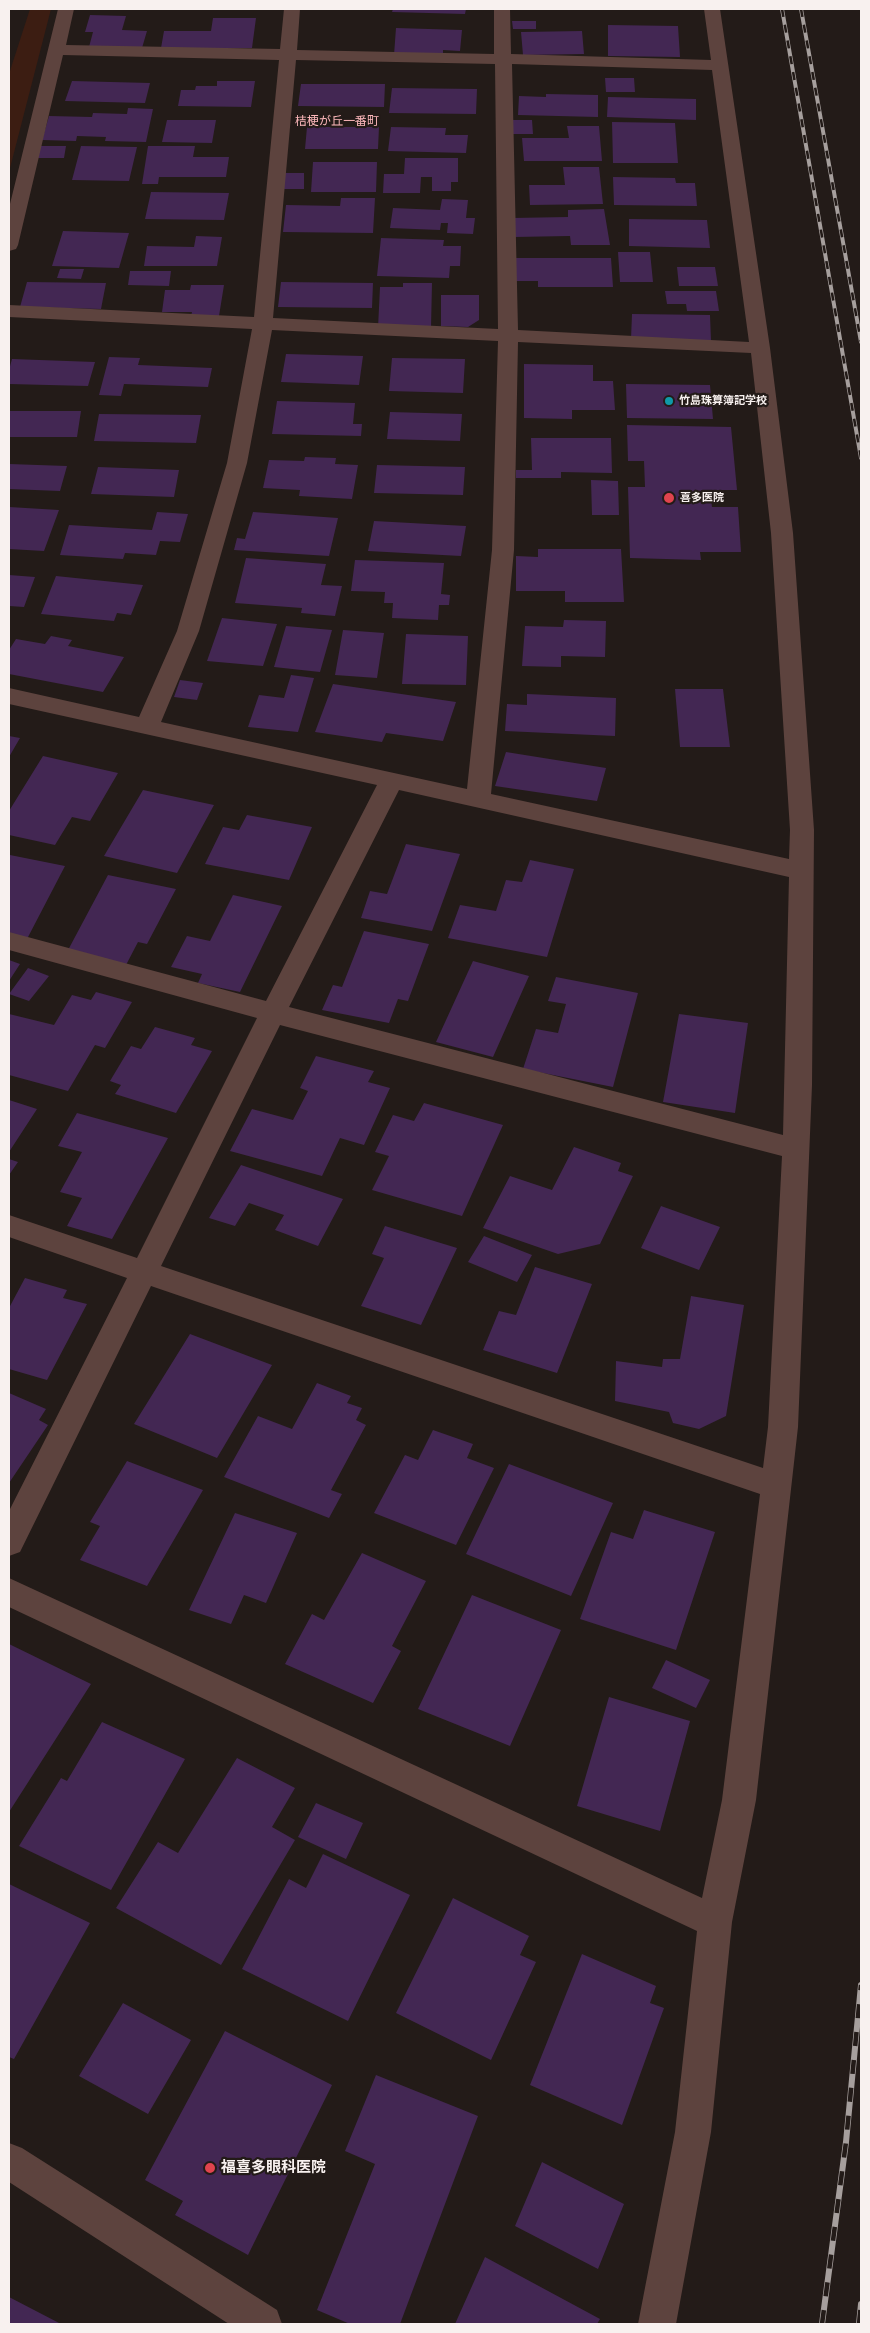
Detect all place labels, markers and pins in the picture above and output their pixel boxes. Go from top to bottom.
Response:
place label: 竹島珠算簿記学校 [679,394,767,408]
marker: 竹島珠算簿記学校 [663,395,675,407]
marker: 喜多医院 [662,491,676,505]
place label: 喜多医院 [680,491,724,505]
place label: 福喜多眼科医院 [221,2159,326,2177]
marker: 福喜多眼科医院 [203,2161,217,2175]

